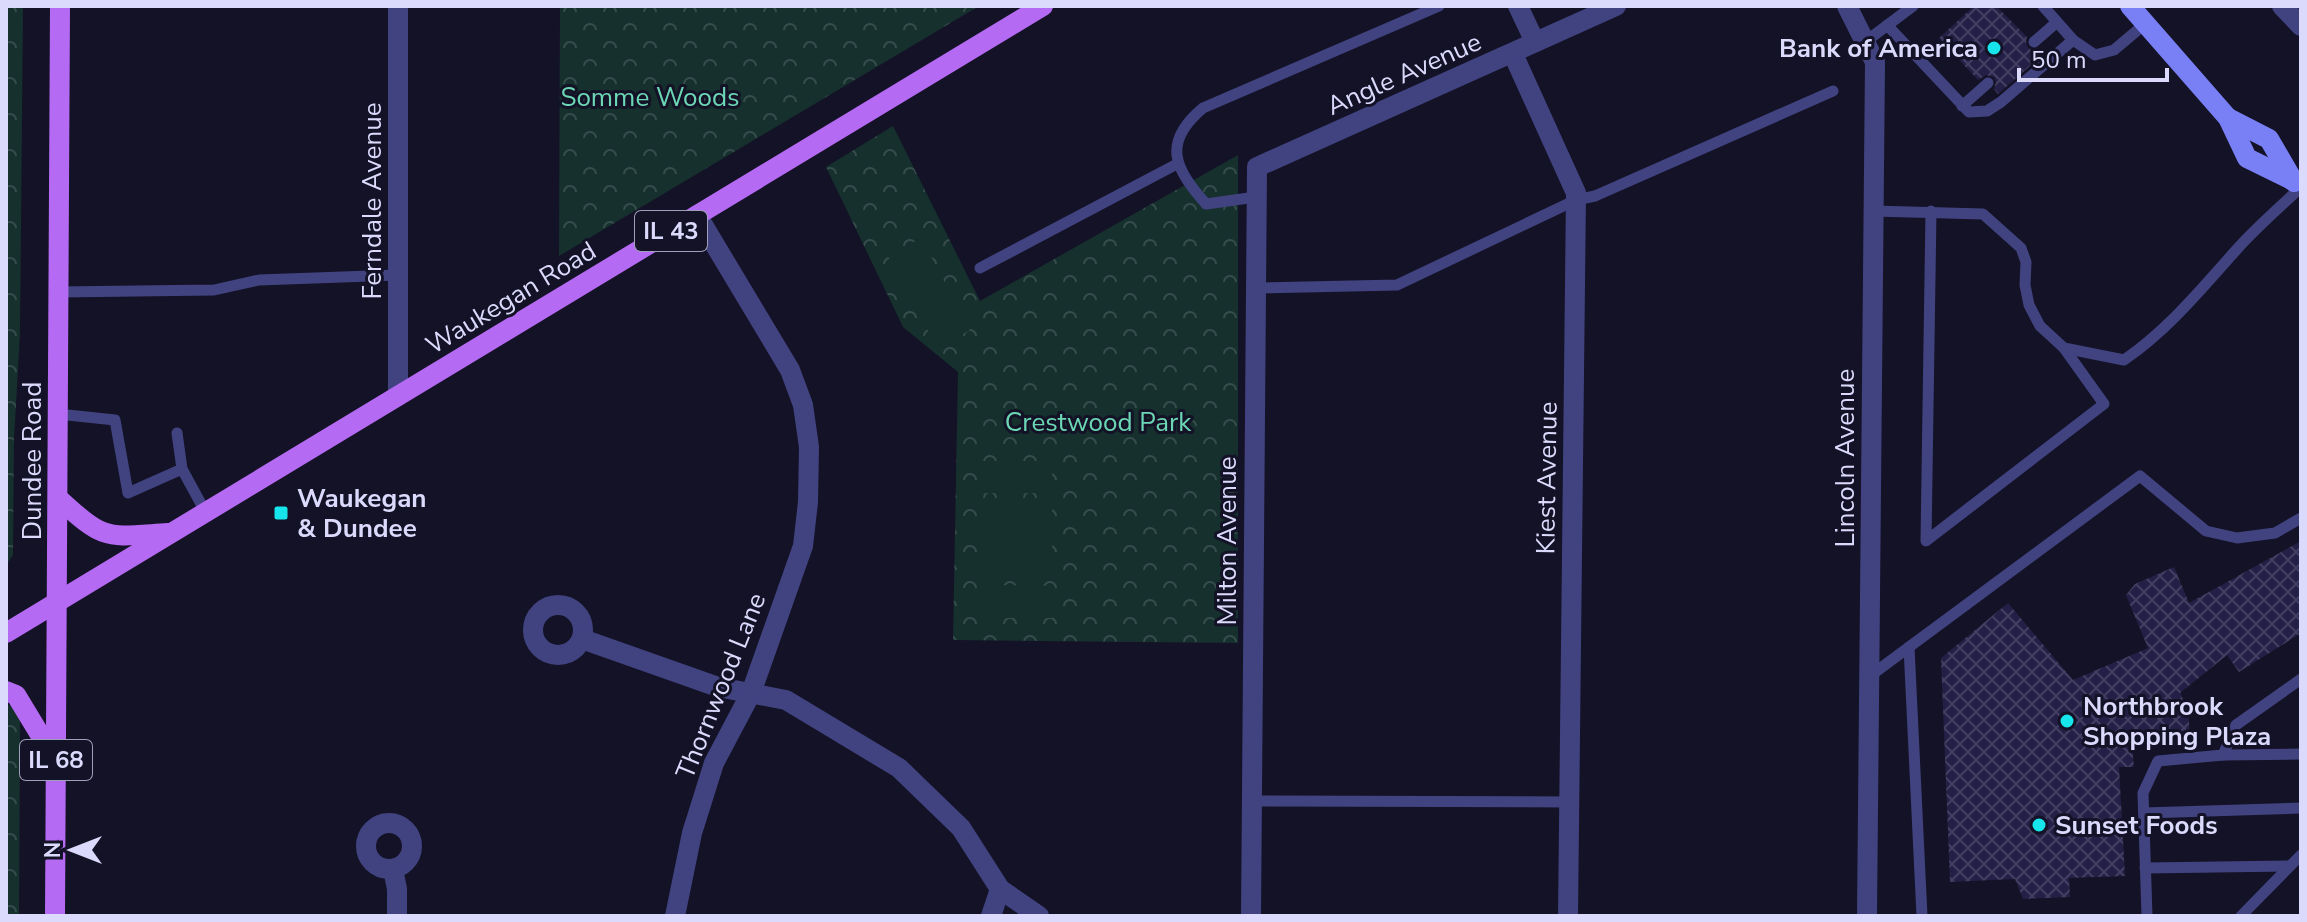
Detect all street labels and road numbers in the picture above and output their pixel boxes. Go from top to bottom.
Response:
street label: Angle Avenue [1321,24,1487,124]
street label: Ferndale Avenue [355,102,390,300]
road number: IL 43 [635,211,707,251]
street label: Waukegan Road [419,233,603,363]
street label: Lincoln Avenue [1828,369,1863,547]
street label: Dundee Road [15,382,50,540]
street label: Kiest Avenue [1528,401,1566,555]
street label: Milton Avenue [1210,456,1245,626]
street label: Thornwood Lane [668,588,774,784]
road number: IL 68 [20,740,92,780]

